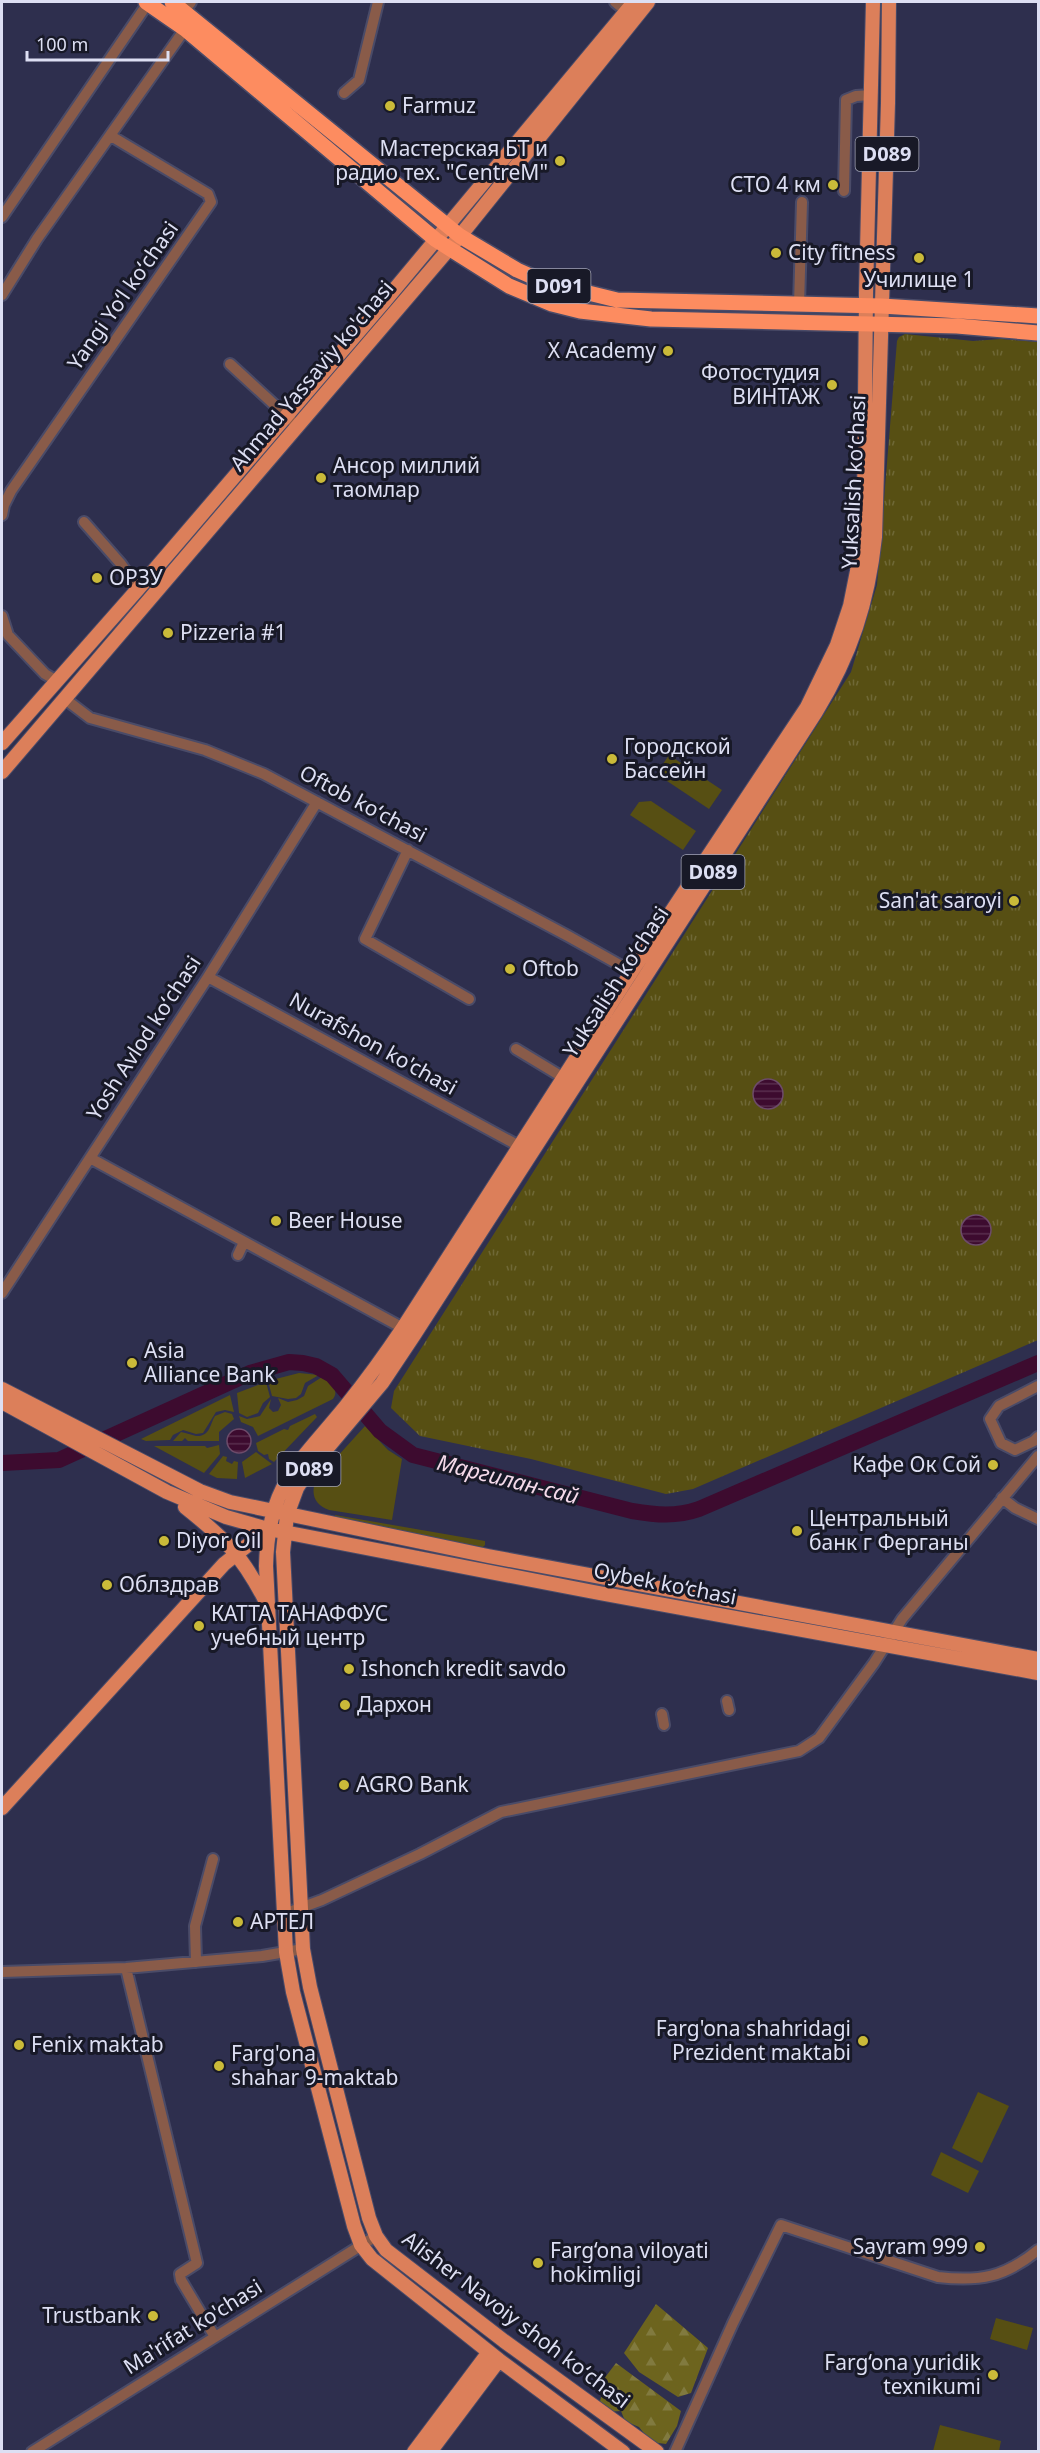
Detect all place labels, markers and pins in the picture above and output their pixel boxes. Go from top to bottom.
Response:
place label: Farmuz [402,91,476,119]
marker: Farmuz [383,99,397,113]
place label: Мастерская БТ и радио тех. "CentreM" [335,134,548,186]
marker: Мастерская БТ и радио тех. "CentreM" [553,154,567,168]
place label: СТО 4 км [730,170,821,198]
marker: СТО 4 км [826,178,840,192]
place label: City fitness [788,238,896,266]
marker: City fitness [769,246,783,260]
marker: Училище 1 [912,251,926,265]
place label: Училище 1 [863,265,975,293]
place label: X Academy [548,336,656,364]
marker: X Academy [661,344,675,358]
place label: Фотостудия ВИНТАЖ [701,358,820,410]
marker: Фотостудия ВИНТАЖ [825,378,839,392]
place label: Ансор миллий таомлар [333,451,480,503]
marker: Ансор миллий таомлар [314,471,328,485]
place label: ОРЗУ [109,563,163,591]
marker: ОРЗУ [90,571,104,585]
place label: Pizzeria #1 [180,618,287,646]
marker: Pizzeria #1 [161,626,175,640]
place label: Городской Бассейн [624,732,731,784]
marker: Городской Бассейн [605,752,619,766]
place label: San'at saroyi [879,886,1002,914]
marker: San'at saroyi [1007,894,1021,908]
place label: Oftob [522,954,579,982]
marker: Oftob [503,962,517,976]
place label: Beer House [288,1206,403,1234]
marker: Beer House [269,1214,283,1228]
place label: Asia Alliance Bank [144,1336,276,1388]
marker: Asia Alliance Bank [125,1356,139,1370]
place label: Кафе Ок Сой [852,1450,981,1478]
marker: Кафе Ок Сой [986,1458,1000,1472]
place label: Центральный банк г Ферганы [809,1504,969,1556]
marker: Центральный банк г Ферганы [790,1524,804,1538]
place label: Diyor Oil [176,1526,262,1554]
marker: Diyor Oil [157,1534,171,1548]
place label: Облздрав [119,1570,219,1598]
marker: Облздрав [100,1578,114,1592]
place label: КАТТА ТАНАФФУС учебный центр [211,1599,388,1651]
marker: КАТТА ТАНАФФУС учебный центр [192,1619,206,1633]
place label: Ishonch kredit savdo [361,1654,566,1682]
marker: Ishonch kredit savdo [342,1662,356,1676]
place label: Дархон [357,1690,432,1718]
marker: Дархон [338,1698,352,1712]
place label: AGRO Bank [356,1770,470,1798]
marker: AGRO Bank [337,1778,351,1792]
place label: АРТЕЛ [250,1907,314,1935]
marker: АРТЕЛ [231,1915,245,1929]
place label: Farg'ona shahridagi Prezident maktabi [656,2014,851,2066]
place label: Fenix maktab [31,2030,164,2058]
marker: Farg'ona shahridagi Prezident maktabi [856,2034,870,2048]
marker: Fenix maktab [12,2038,26,2052]
place label: Farg'ona shahar 9-maktab [231,2039,398,2091]
marker: Farg'ona shahar 9-maktab [212,2059,226,2073]
place label: Sayram 999 [853,2232,968,2260]
place label: Farg‘ona viloyati hokimligi [550,2236,709,2288]
marker: Sayram 999 [973,2240,987,2254]
marker: Farg‘ona viloyati hokimligi [531,2256,545,2270]
place label: Trustbank [42,2301,142,2329]
marker: Trustbank [146,2309,160,2323]
place label: Farg‘ona yuridik texnikumi [824,2348,982,2400]
marker: Farg‘ona yuridik texnikumi [986,2368,1000,2382]

